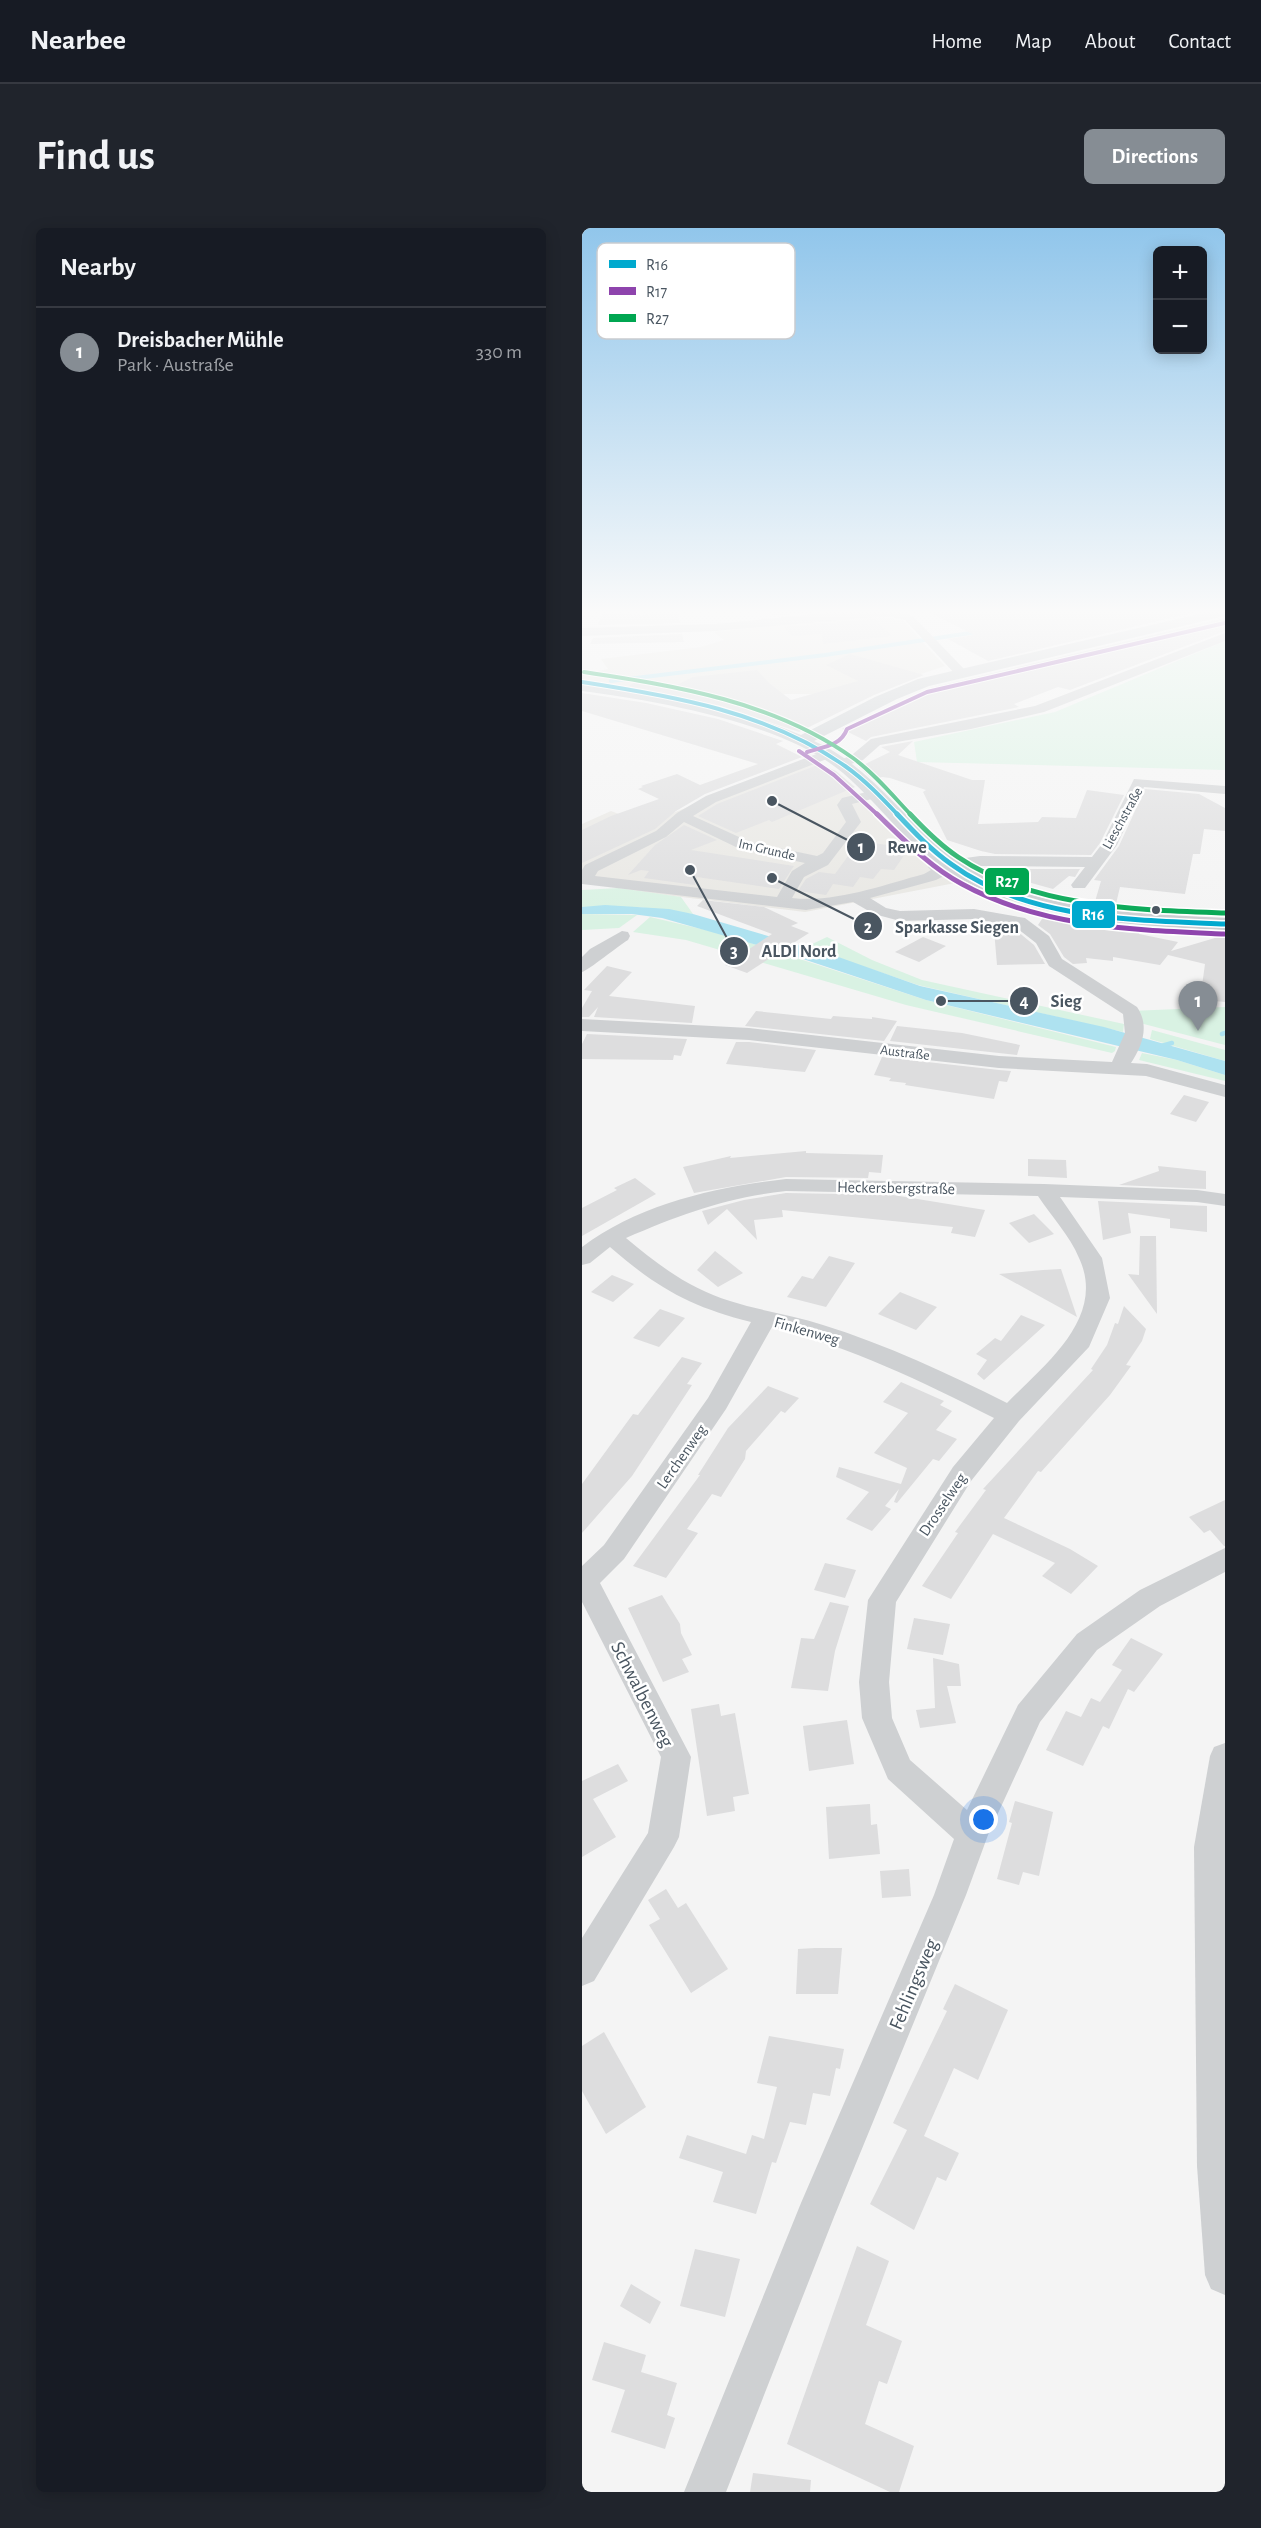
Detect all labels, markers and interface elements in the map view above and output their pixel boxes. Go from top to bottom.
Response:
text: Nearbee [30,27,126,55]
text: Home [931,31,982,52]
text: Map [1015,31,1052,52]
text: About [1085,31,1135,52]
text: Contact [1168,31,1231,52]
button: Directions [1084,129,1225,184]
text: Find us [36,135,155,177]
legend [597,243,795,339]
map controls [1153,246,1207,354]
button: + [1153,246,1207,300]
text: Nearby [60,254,136,280]
text: R16 [646,257,668,273]
text: R17 [646,284,667,300]
button: − [1153,300,1207,354]
text: R27 [646,311,669,327]
text: Dreisbacher Mühle [117,329,284,351]
text: 1 [76,342,83,362]
text: 330 m [476,342,522,362]
text: Park · Austraße [117,355,234,375]
street label: Lieschstraße [1100,785,1146,852]
callout: Rewe [846,829,939,865]
street label: Im Grunde [737,837,796,863]
text: 1 [858,839,864,857]
text: Rewe [887,839,927,857]
line badge: R27 [984,867,1030,896]
text: R27 [995,874,1019,890]
line badge: R16 [1071,900,1116,929]
unlabelled marker [1150,904,1162,916]
text: R16 [1082,907,1105,923]
callout: Sparkasse Siegen [853,908,1032,944]
text: 2 [864,919,873,937]
text: Sparkasse Siegen [895,919,1019,937]
callout: ALDI Nord [719,933,848,969]
text: 3 [730,943,738,961]
text: ALDI Nord [762,943,837,961]
pin: 1 [1178,982,1218,1031]
callout: Sieg [1009,983,1093,1019]
text: 4 [1019,993,1029,1011]
text: Sieg [1051,993,1082,1011]
street label: Austraße [879,1043,930,1063]
street label: Heckersbergstraße [837,1179,955,1197]
street label: Finkenweg [772,1314,841,1348]
street label: Lerchenweg [654,1421,710,1492]
street label: Drosselweg [916,1470,970,1539]
street label: Schwalbenweg [607,1638,677,1751]
your location [969,1805,998,1834]
street label: Fehlingsweg [886,1936,942,2033]

